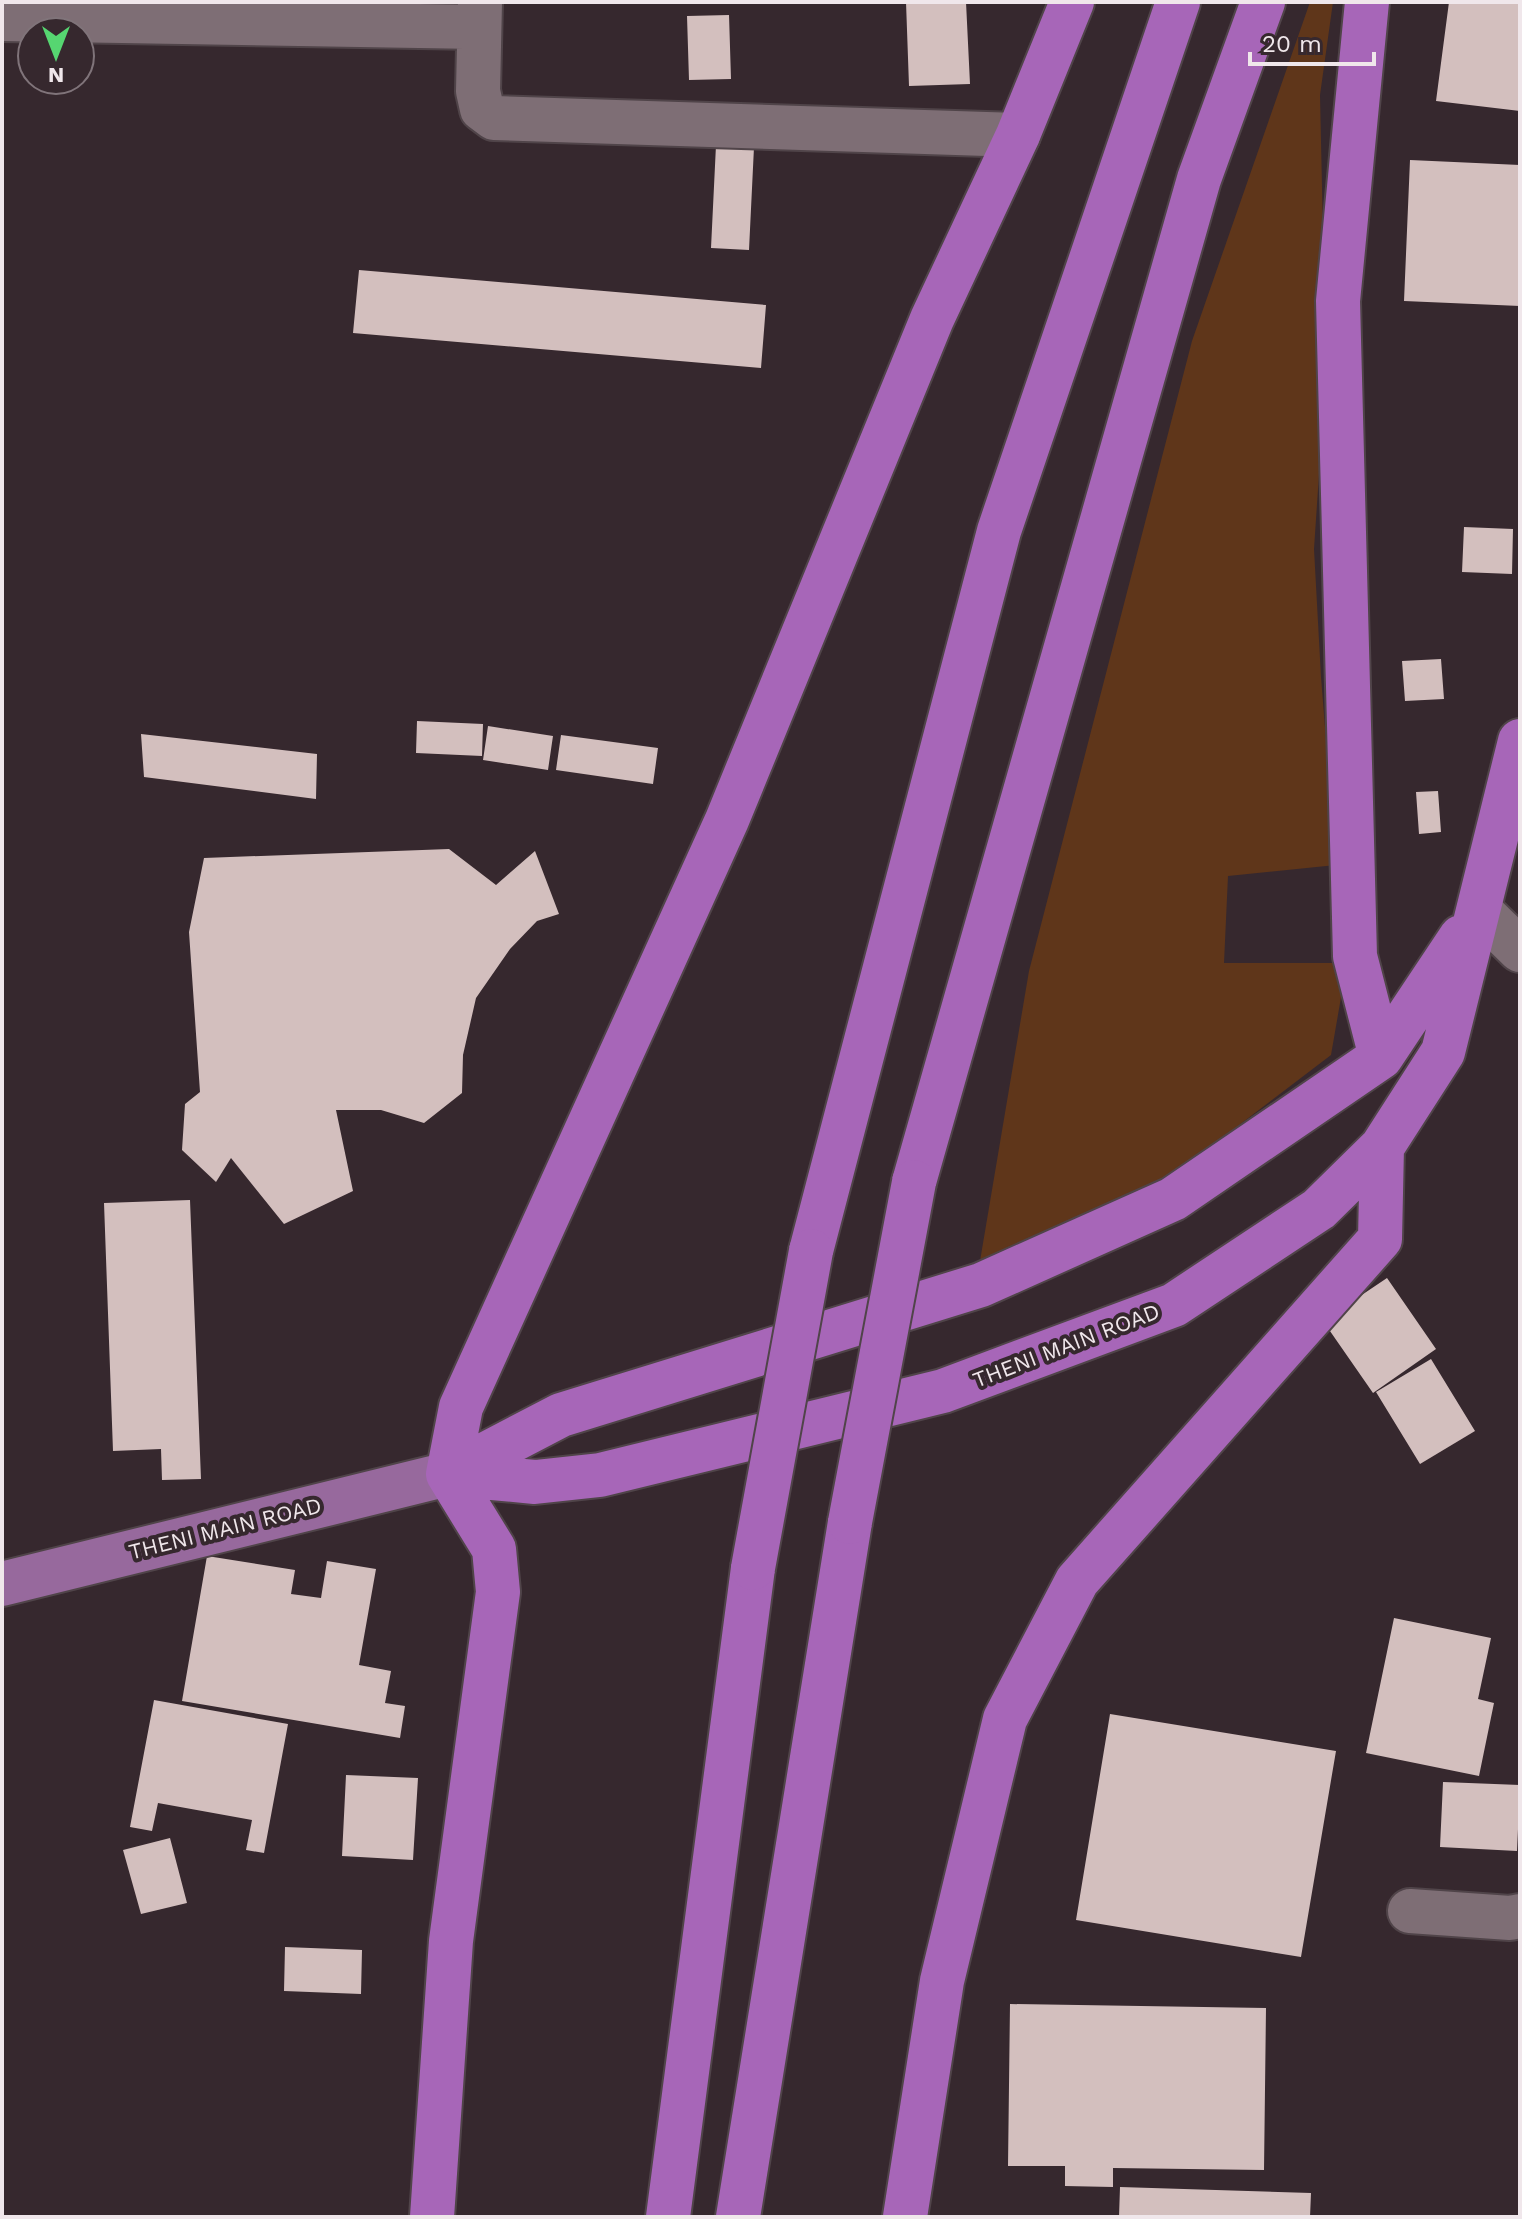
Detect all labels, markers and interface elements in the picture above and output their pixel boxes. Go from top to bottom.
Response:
north arrow [16,16,96,96]
scale bar [1250,16,1374,66]
text: 20 m [1262,30,1322,58]
text: N [48,63,64,88]
street label: THENI MAIN ROAD [969,1298,1163,1393]
street label: THENI MAIN ROAD [126,1492,324,1565]

